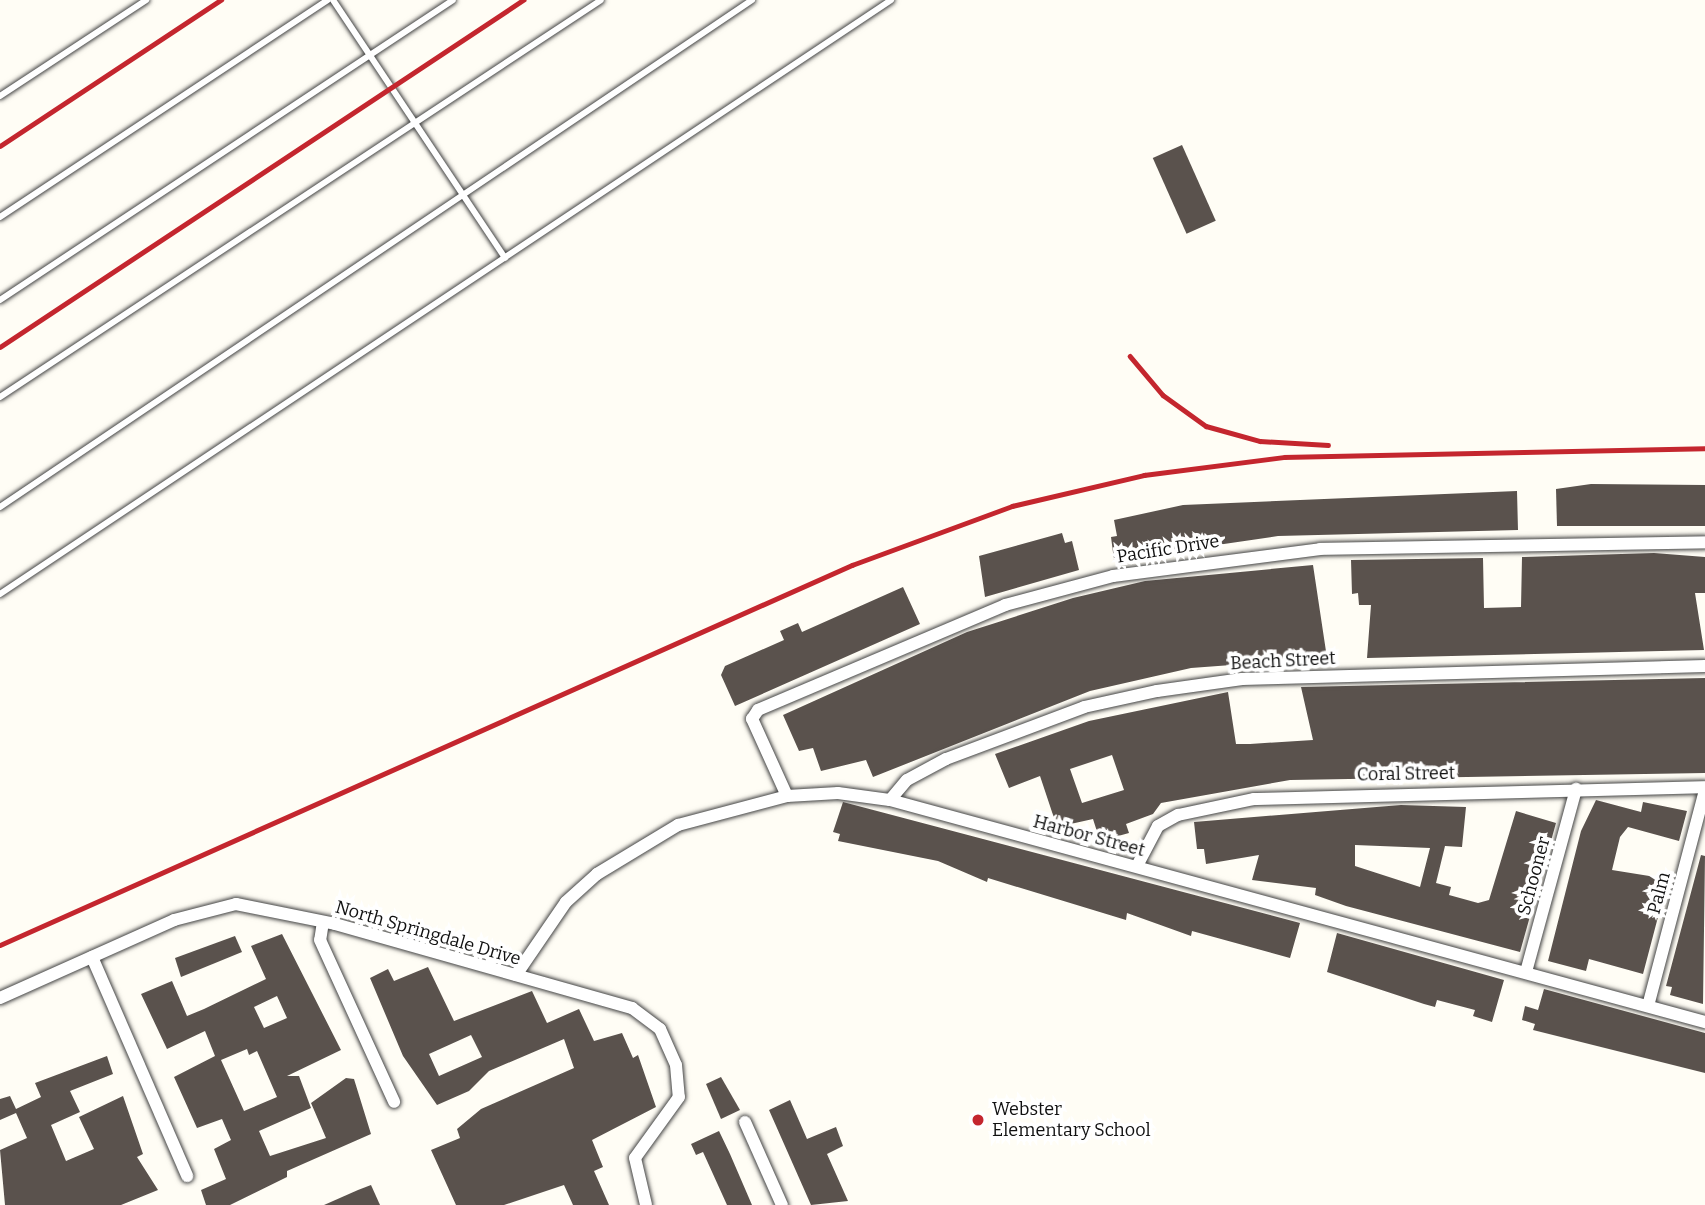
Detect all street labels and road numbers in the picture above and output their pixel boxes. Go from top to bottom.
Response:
street label: Pacific Drive [1115,530,1221,568]
street label: Beach Street [1230,647,1336,675]
street label: Coral Street [1357,762,1455,786]
street label: Harbor Street [1031,811,1147,861]
street label: Schooner [1513,834,1555,918]
street label: Palm [1643,870,1675,916]
street label: North Springdale Drive [333,896,523,970]

